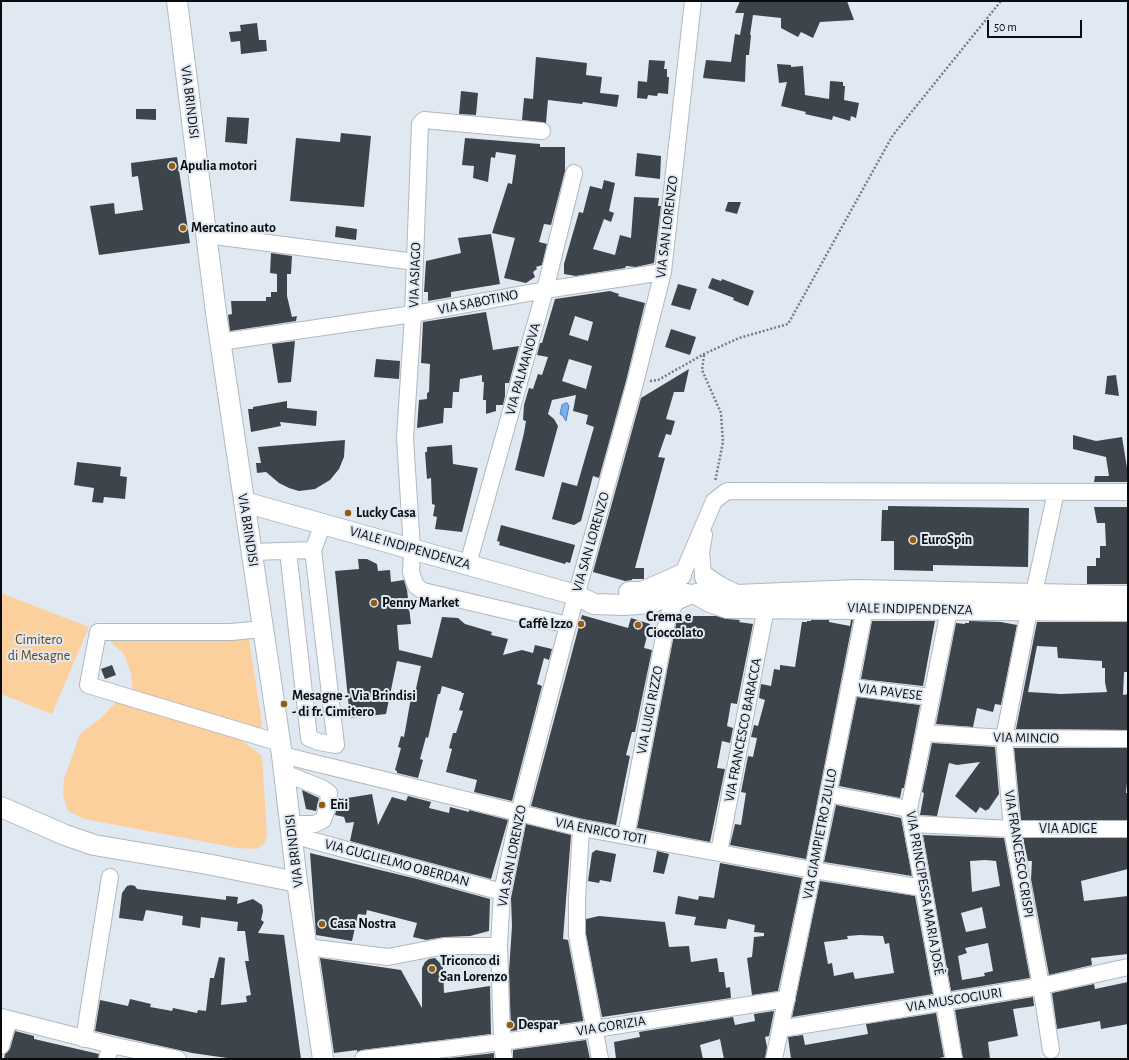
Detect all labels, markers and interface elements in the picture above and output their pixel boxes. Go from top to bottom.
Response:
scale bar [989,12,1084,38]
text: 50 m [994,21,1017,33]
street label: VIA BRINDISI [177,64,203,140]
place label: Apulia motori [180,158,257,174]
marker: Apulia motori [167,161,177,171]
street label: VIA SAN LORENZO [652,175,682,279]
place label: Mercatino auto [191,220,276,236]
marker: Mercatino auto [178,223,188,233]
street label: VIA ASIAGO [405,242,425,308]
street label: VIA SABOTINO [436,286,520,318]
street label: VIA PALMANOVA [502,321,544,417]
street label: VIA SAN LORENZO [569,490,613,594]
street label: VIA BRINDISI [234,492,262,568]
place label: Lucky Casa [356,505,416,521]
marker: Lucky Casa [343,508,353,518]
street label: VIALE INDIPENDENZA [348,523,472,573]
place label: EuroSpin [921,532,972,548]
marker: EuroSpin [908,535,918,545]
place label: Penny Market [382,595,459,611]
marker: Penny Market [369,598,379,608]
street label: VIALE INDIPENDENZA [847,600,973,618]
place label: Crema e Cioccolato [646,609,703,642]
place label: Caffè Izzo [519,616,573,632]
marker: Caffè Izzo [576,619,586,629]
marker: Crema e Cioccolato [633,620,643,630]
park label: Cimitero di Mesagne [8,632,70,664]
street label: VIA FRANCESCO BARACCA [721,657,765,803]
street label: VIA LUIGI RIZZO [633,664,667,756]
street label: VIA PAVESE [857,680,923,704]
place label: Mesagne - Via Brindisi - di fr. Cimitero [292,688,416,720]
marker: Mesagne - Via Brindisi - di fr. Cimitero [279,699,289,709]
street label: VIA MINCIO [993,729,1059,747]
street label: VIA GIAMPIETRO ZULLO [799,767,841,901]
street label: VIA FRANCESCO CRISPI [1001,789,1037,919]
place label: Eni [330,797,348,813]
marker: Eni [317,800,327,810]
street label: VIA SAN LORENZO [494,804,530,908]
street label: VIA PRINCIPESSA MARIA JOSÈ [902,810,948,976]
street label: VIA BRINDISI [281,813,307,889]
street label: VIA ENRICO TOTI [554,814,648,848]
street label: VIA ADIGE [1039,821,1097,837]
street label: VIA GUGLIELMO OBERDAN [323,836,471,890]
place label: Casa Nostra [330,916,396,932]
marker: Casa Nostra [317,919,327,929]
place label: Triconco di San Lorenzo [440,953,507,986]
marker: Triconco di San Lorenzo [427,964,437,974]
street label: VIA MUSCOGIURI [905,984,1003,1016]
street label: VIA GORIZIA [575,1012,647,1040]
place label: Despar [518,1017,558,1033]
marker: Despar [505,1020,515,1030]

